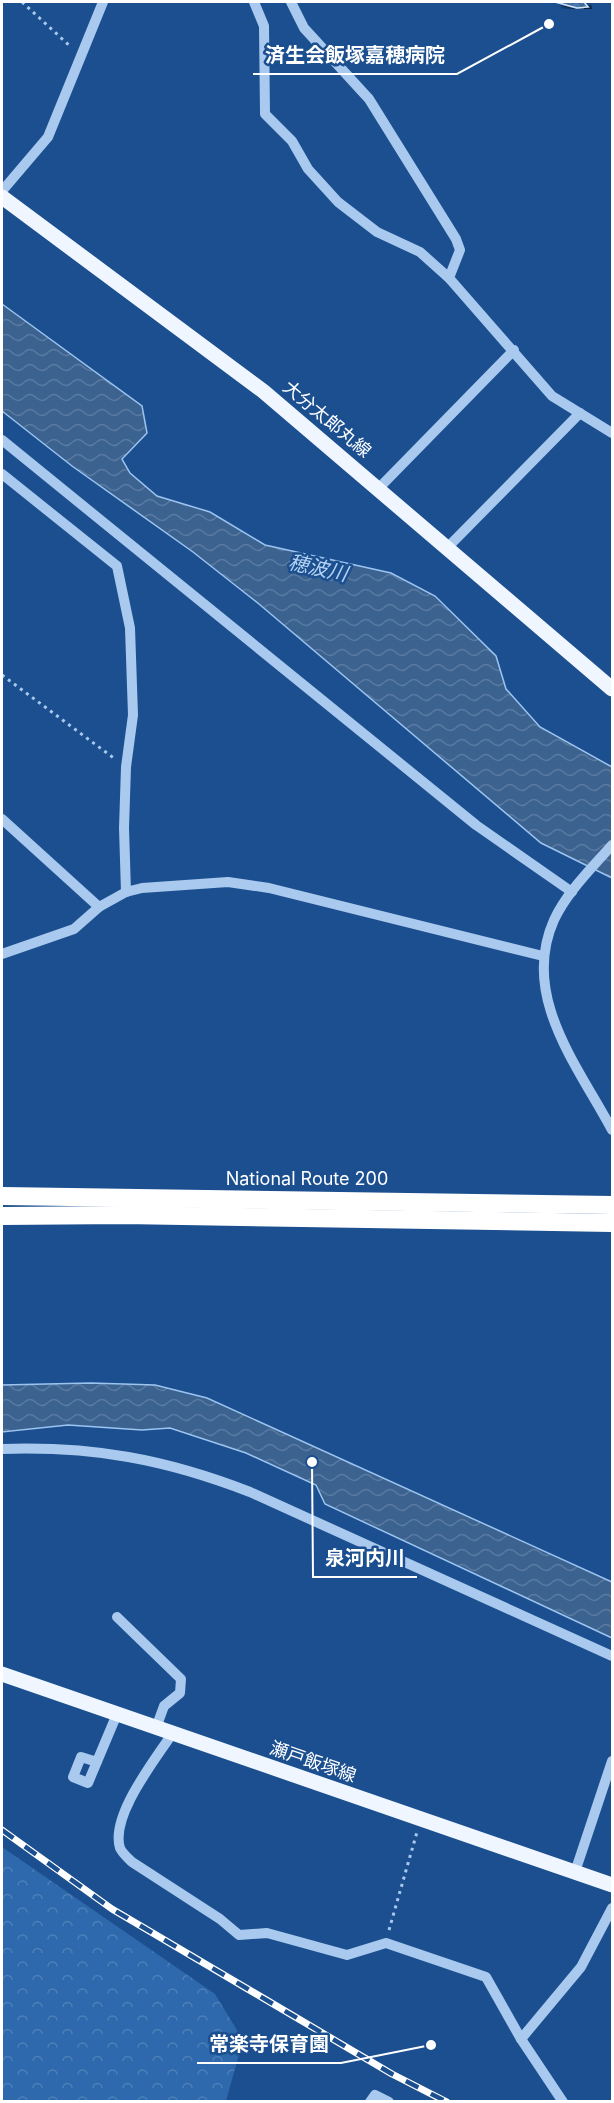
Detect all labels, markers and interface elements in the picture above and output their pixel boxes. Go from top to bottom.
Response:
callout: 済生会飯塚嘉穂病院 [253,36,457,74]
text: 済生会飯塚嘉穂病院 [265,43,445,67]
street label: 大分太郎丸線 [279,376,375,461]
water label: 穂波川 [286,550,352,586]
street label: National Route 200 [226,1168,388,1189]
callout: 泉河内川 [313,1539,417,1577]
text: 泉河内川 [325,1546,405,1570]
street label: 瀬戸飯塚線 [267,1737,359,1786]
callout: 常楽寺保育園 [197,2025,341,2063]
text: 常楽寺保育園 [209,2032,329,2056]

